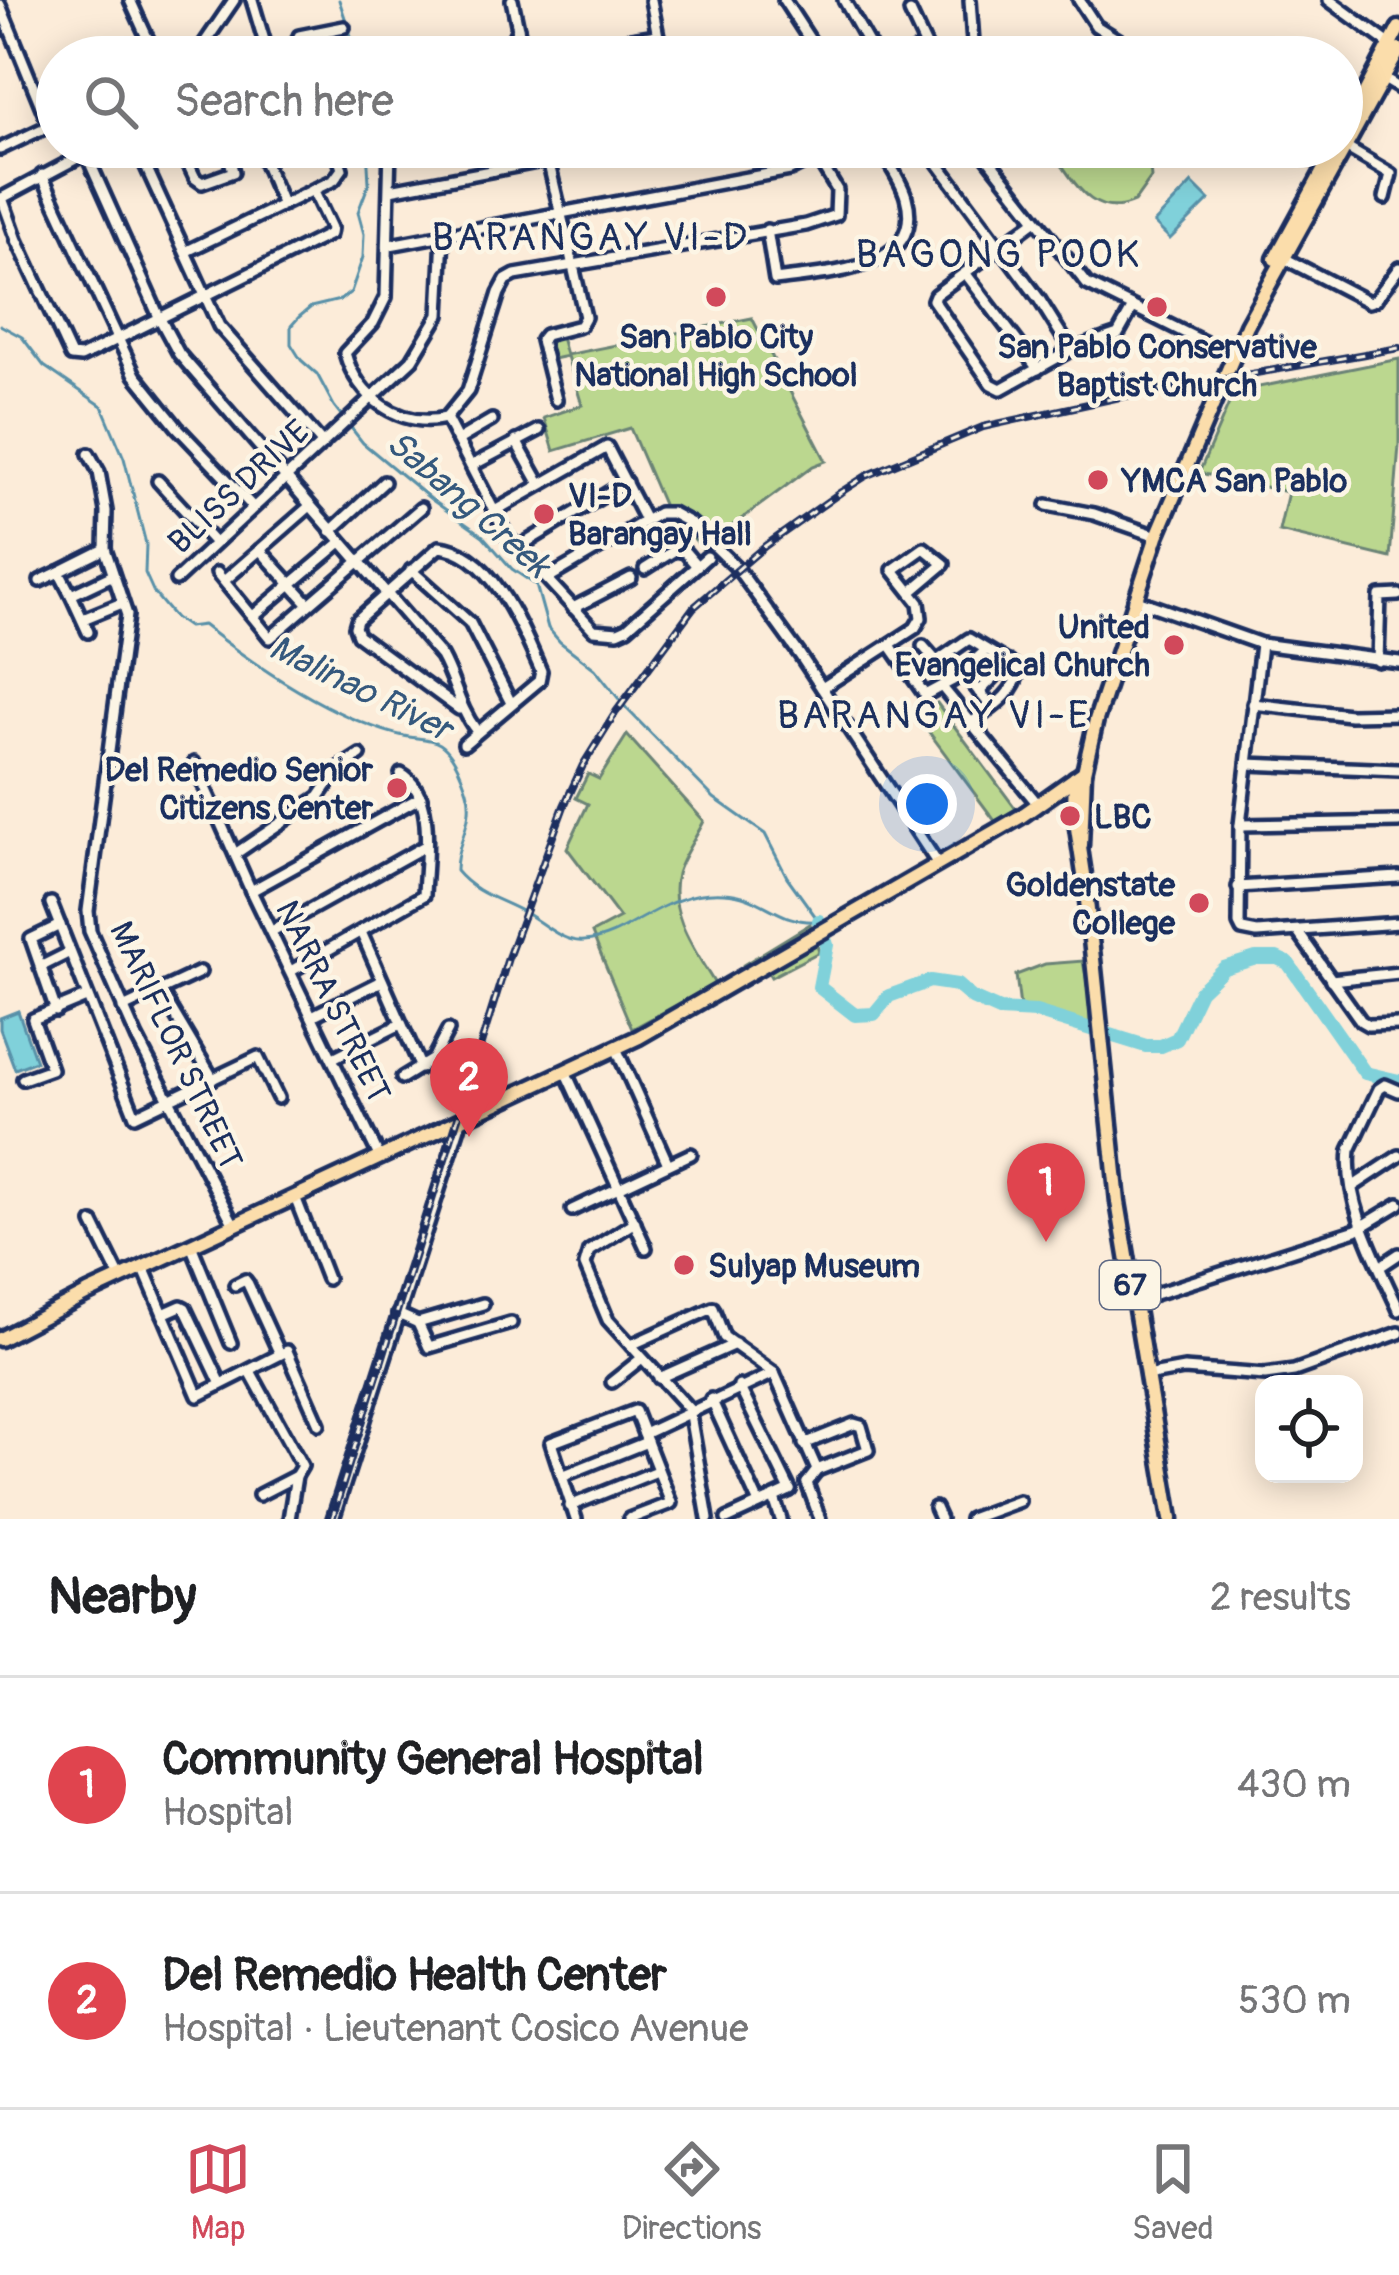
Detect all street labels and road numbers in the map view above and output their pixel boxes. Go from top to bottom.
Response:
street label: BLISS DRIVE [160,411,318,563]
street label: NARRA STREET [266,894,399,1109]
street label: MARIFLOR STREET [100,915,251,1176]
road number: 67 [1100,1261,1160,1309]

